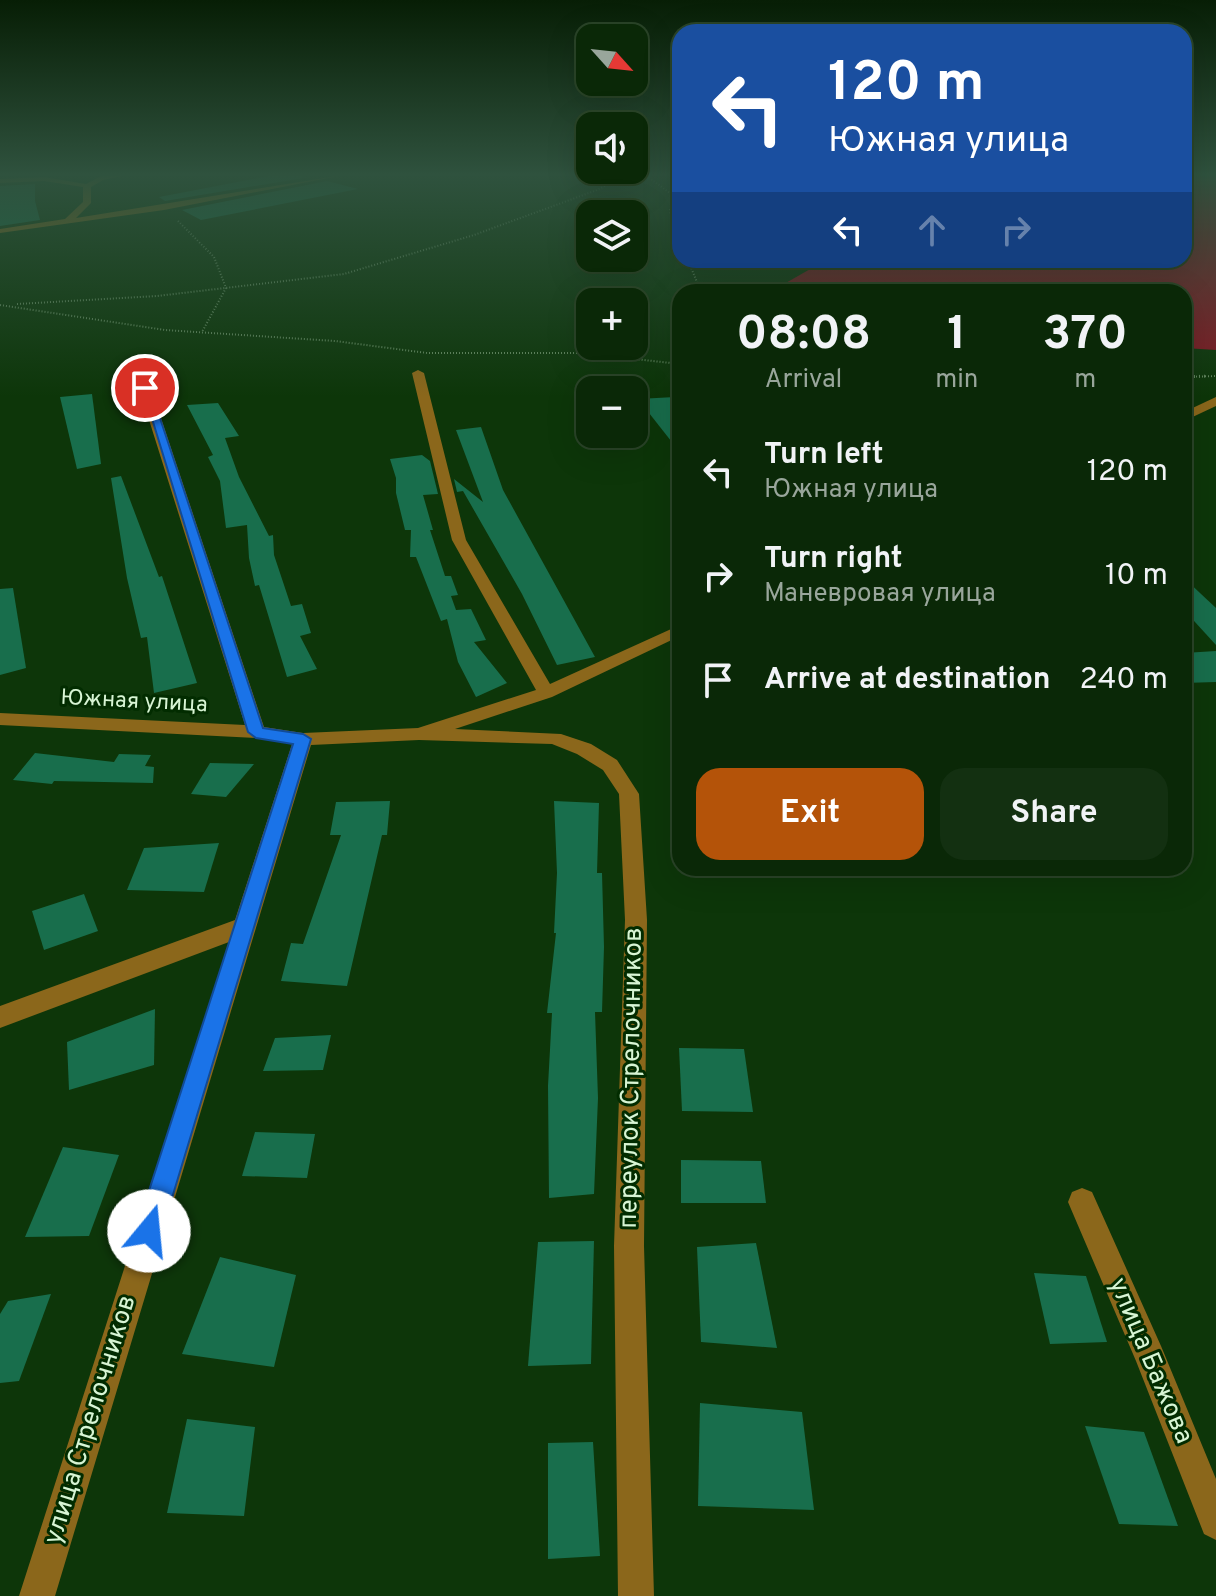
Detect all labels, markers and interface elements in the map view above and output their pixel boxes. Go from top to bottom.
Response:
north arrow [576,24,648,96]
map controls [576,24,648,448]
text: 120 m [828,50,985,120]
icon: left [696,56,800,160]
button: sound [576,112,648,184]
text: Южная улица [828,119,1069,165]
button: layers [576,200,648,272]
icon: left [826,208,870,252]
icon: ahead [910,208,954,252]
icon: right [994,208,1038,252]
button: + [576,288,648,360]
text: 08:08 [736,306,871,366]
text: 1 [947,306,966,366]
text: 370 [1043,306,1128,366]
pin [111,354,179,422]
text: Arrival [765,364,842,397]
text: min [935,364,979,397]
text: m [1074,364,1096,397]
icon: arrive [123,366,167,410]
button: − [576,376,648,448]
text: Turn left [764,437,884,474]
icon: left [696,450,740,494]
text: 120 m [1087,454,1168,491]
text: Южная улица [764,474,938,507]
text: Turn right [764,541,902,578]
icon: right [696,554,740,598]
text: 10 m [1105,558,1168,595]
text: Маневровая улица [764,578,996,611]
icon: arrive [696,658,740,702]
text: Arrive at destination [764,662,1050,699]
text: 240 m [1080,662,1168,699]
street label: Южная улица [60,685,208,719]
button: Exit [696,768,924,860]
button: Share [940,768,1168,860]
street label: переулок Стрелочников [613,927,651,1229]
position arrow [107,1189,191,1273]
street label: улица Бажова [1100,1273,1200,1449]
street label: улица Стрелочников [37,1291,145,1549]

